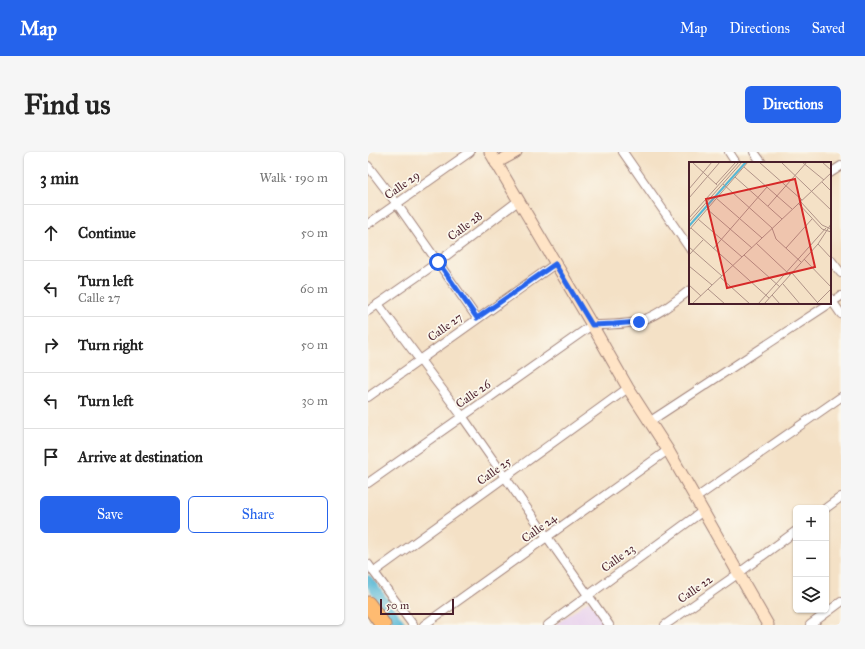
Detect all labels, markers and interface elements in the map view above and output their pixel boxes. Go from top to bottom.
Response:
text: Map [20,17,57,40]
text: Map [680,20,707,37]
text: Directions [729,20,790,37]
text: Saved [812,20,845,37]
button: Directions [745,86,841,123]
text: Find us [24,87,110,122]
inset map [689,162,831,304]
text: 3 min [40,168,79,189]
street label: Calle 29 [382,168,422,202]
text: Walk · 190 m [259,170,328,186]
street label: Calle 28 [445,208,485,244]
icon: ahead [40,222,62,244]
text: Continue [78,224,136,242]
text: 50 m [301,225,328,241]
route start [429,253,447,271]
text: Turn left [78,272,134,290]
icon: left [40,278,62,300]
text: 60 m [300,281,328,297]
text: Calle 27 [78,290,121,306]
street label: Calle 27 [425,310,465,344]
route end [630,313,648,331]
icon: right [40,334,62,356]
text: Turn right [78,336,143,354]
text: 50 m [301,337,328,353]
street label: Calle 26 [453,376,494,411]
icon: left [40,390,62,412]
text: Turn left [78,392,134,410]
text: 30 m [302,393,328,409]
icon: arrive [40,446,62,468]
text: Arrive at destination [78,448,203,466]
street label: Calle 25 [474,454,514,488]
button: Save [40,496,180,533]
button: Share [188,496,328,533]
map controls [793,505,829,613]
button: + [793,505,829,541]
street label: Calle 24 [519,510,560,545]
street label: Calle 23 [599,541,638,575]
button: − [793,541,829,577]
street label: Calle 22 [675,572,715,606]
button: layers [793,577,829,613]
scale bar [380,597,454,616]
text: 50 m [386,599,409,612]

